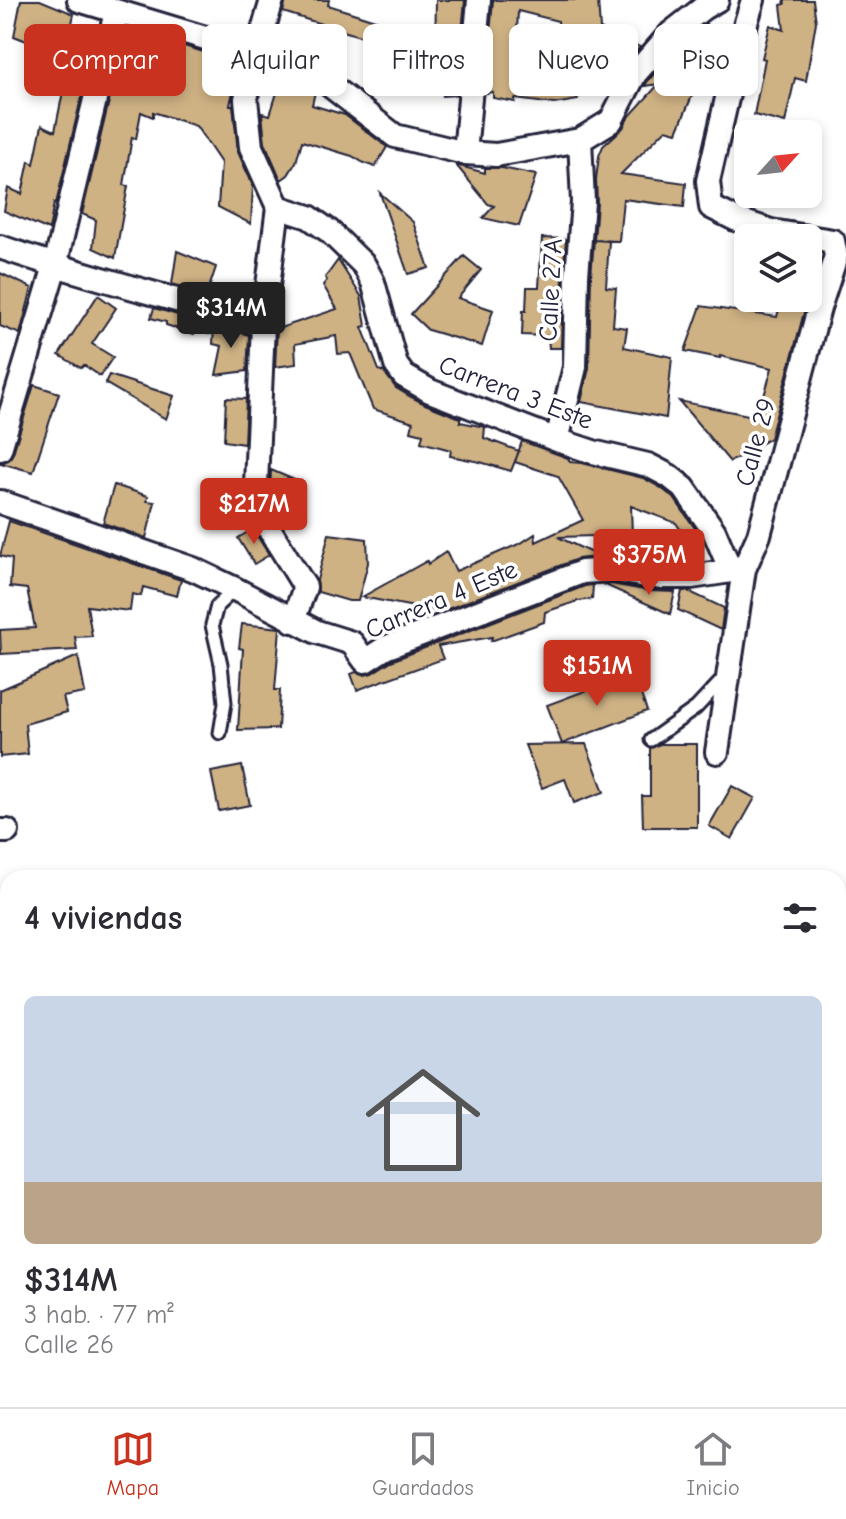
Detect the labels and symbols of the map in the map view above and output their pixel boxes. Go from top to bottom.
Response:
north arrow [734,120,822,208]
street label: Calle 27A [533,238,569,342]
pin: $314M [175,282,287,350]
street label: Carrera 3 Este [434,350,597,436]
street label: Calle 29 [730,395,782,490]
pin: $217M [198,478,310,546]
pin: $375M [593,529,705,597]
street label: Carrera 4 Este [361,554,522,645]
pin: $151M [541,640,653,708]

